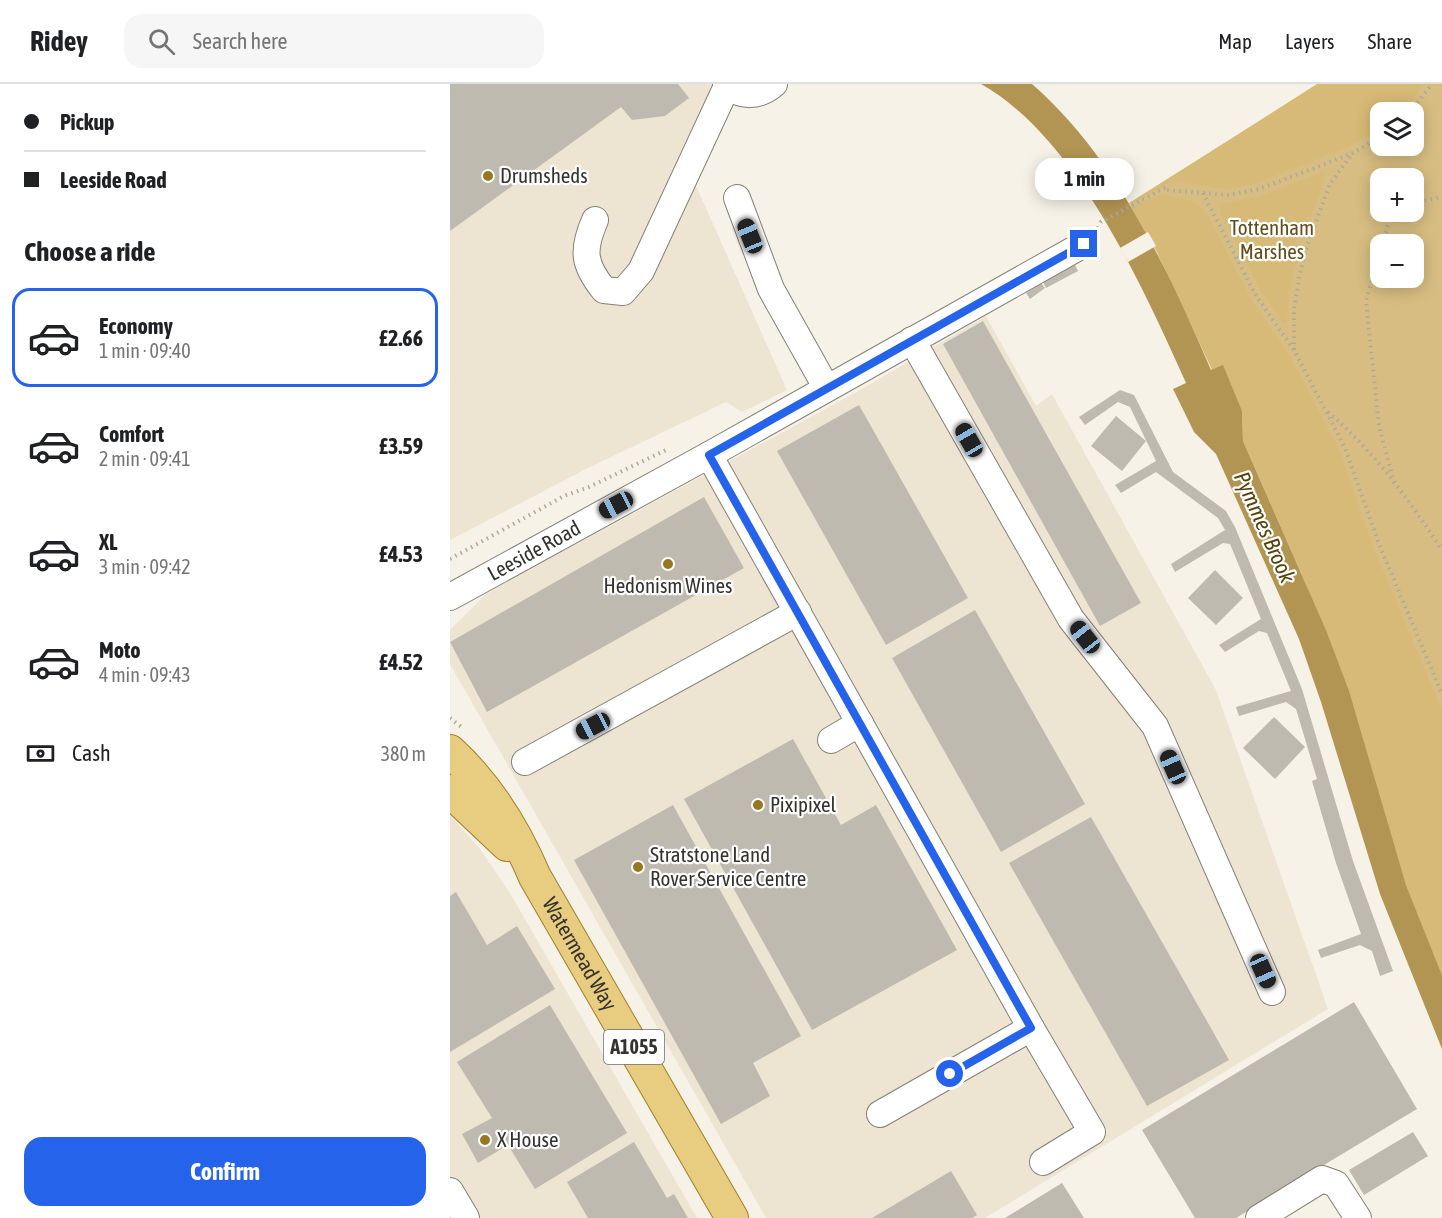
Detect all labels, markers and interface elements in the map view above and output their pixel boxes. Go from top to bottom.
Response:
search box [124,14,544,68]
text: Ridey [30,25,88,57]
icon: search [145,25,178,58]
text: Search here [193,28,288,54]
text: Map [1218,29,1252,53]
text: Layers [1285,29,1335,53]
text: Share [1368,29,1412,53]
map controls [1370,102,1424,288]
button: layers [1370,102,1424,156]
text: Pickup [60,109,115,135]
callout: 1 min [1034,157,1134,199]
place label: Drumsheds [500,163,588,187]
text: Leeside Road [60,167,167,193]
text: 1 min [1064,167,1105,190]
button: + [1370,168,1424,222]
marker: Drumsheds [481,169,495,183]
park label: Tottenham Marshes [1230,215,1314,263]
car [735,216,765,256]
route end [1070,230,1097,257]
button: − [1370,234,1424,288]
text: Choose a ride [24,236,156,267]
icon: car [27,311,81,365]
text: Economy [99,313,173,339]
text: £2.66 [379,325,423,351]
text: 1 min · 09:40 [99,339,191,362]
icon: car [27,419,81,473]
car [952,420,986,460]
text: Comfort [99,421,164,447]
text: £3.59 [379,433,423,459]
text: 2 min · 09:41 [99,447,191,470]
water label: Pymmes Brook [1229,467,1301,587]
car [596,489,636,521]
street label: Leeside Road [483,515,584,585]
icon: car [27,527,81,581]
text: XL [99,529,117,555]
text: £4.53 [379,541,423,567]
text: 3 min · 09:42 [99,555,191,578]
marker: Hedonism Wines [661,557,675,571]
place label: Hedonism Wines [603,573,733,597]
car [1067,617,1103,657]
icon: car [27,635,81,689]
text: Moto [99,637,141,663]
text: £4.52 [379,649,423,675]
text: 4 min · 09:43 [99,663,191,686]
car [573,710,613,742]
icon: cash [24,737,57,770]
text: Cash [72,740,111,766]
text: 380 m [381,742,426,765]
car [1157,747,1189,787]
place label: Pixipixel [770,792,837,816]
marker: Pixipixel [751,798,765,812]
place label: Stratstone Land Rover Service Centre [650,842,806,890]
marker: Stratstone Land Rover Service Centre [631,860,645,874]
street label: Watermead Way [538,893,622,1014]
car [1247,951,1279,991]
road number: A1055 [604,1030,664,1064]
route start [936,1060,963,1087]
place label: X House [497,1127,559,1151]
marker: X House [478,1133,492,1147]
button: Confirm [24,1137,426,1206]

